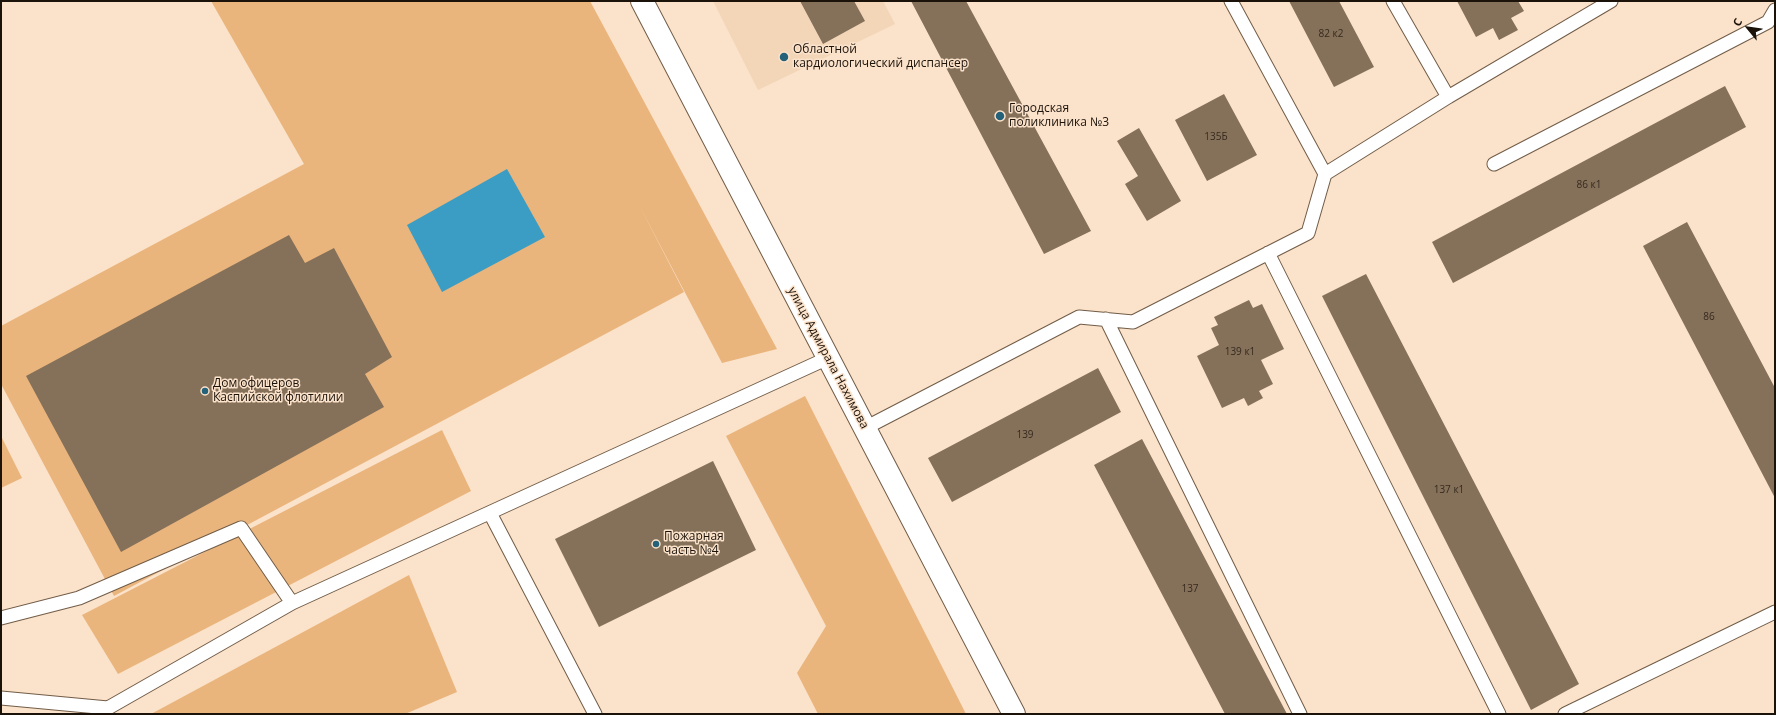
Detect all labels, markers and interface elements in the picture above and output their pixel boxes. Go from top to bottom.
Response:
north arrow [1728,8,1768,48]
text: С [1729,15,1745,29]
house number: 82 к2 [1319,28,1343,40]
place label: Областной кардиологический диспансер [793,43,968,71]
marker: Областной кардиологический диспансер [778,51,790,63]
place label: Городская поликлиника №3 [1009,102,1109,130]
marker: Городская поликлиника №3 [994,110,1006,122]
house number: 135Б [1204,131,1228,143]
house number: 86 к1 [1577,179,1601,191]
street label: улица Адмирала Нахимова [784,285,872,431]
house number: 86 [1703,311,1715,323]
house number: 139 к1 [1225,346,1255,358]
place label: Дом офицеров Каспийской флотилии [213,377,343,405]
marker: Дом офицеров Каспийской флотилии [200,386,210,396]
house number: 139 [1016,429,1034,441]
house number: 137 к1 [1434,484,1464,496]
place label: Пожарная часть №4 [664,530,724,558]
marker: Пожарная часть №4 [651,539,661,549]
house number: 137 [1181,583,1199,595]

